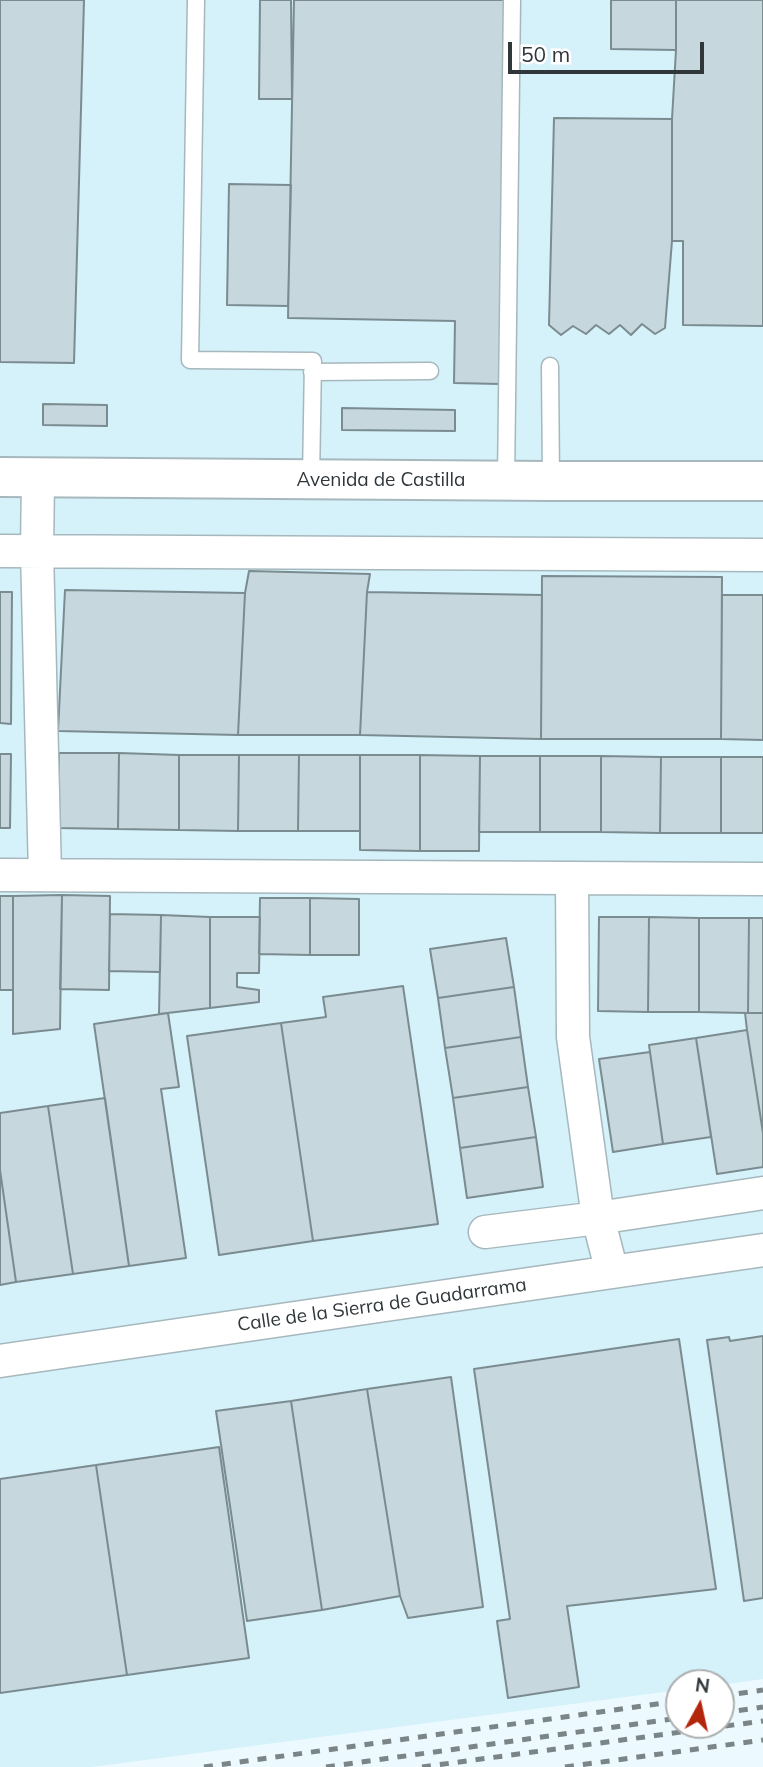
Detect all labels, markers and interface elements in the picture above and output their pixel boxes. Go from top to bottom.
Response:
scale bar [511,28,707,72]
text: 50 m [521,41,570,67]
street label: Avenida de Castilla [297,469,465,491]
street label: Calle de la Sierra de Guadarrama [236,1273,528,1337]
north arrow [665,1669,735,1739]
text: N [694,1672,711,1698]

